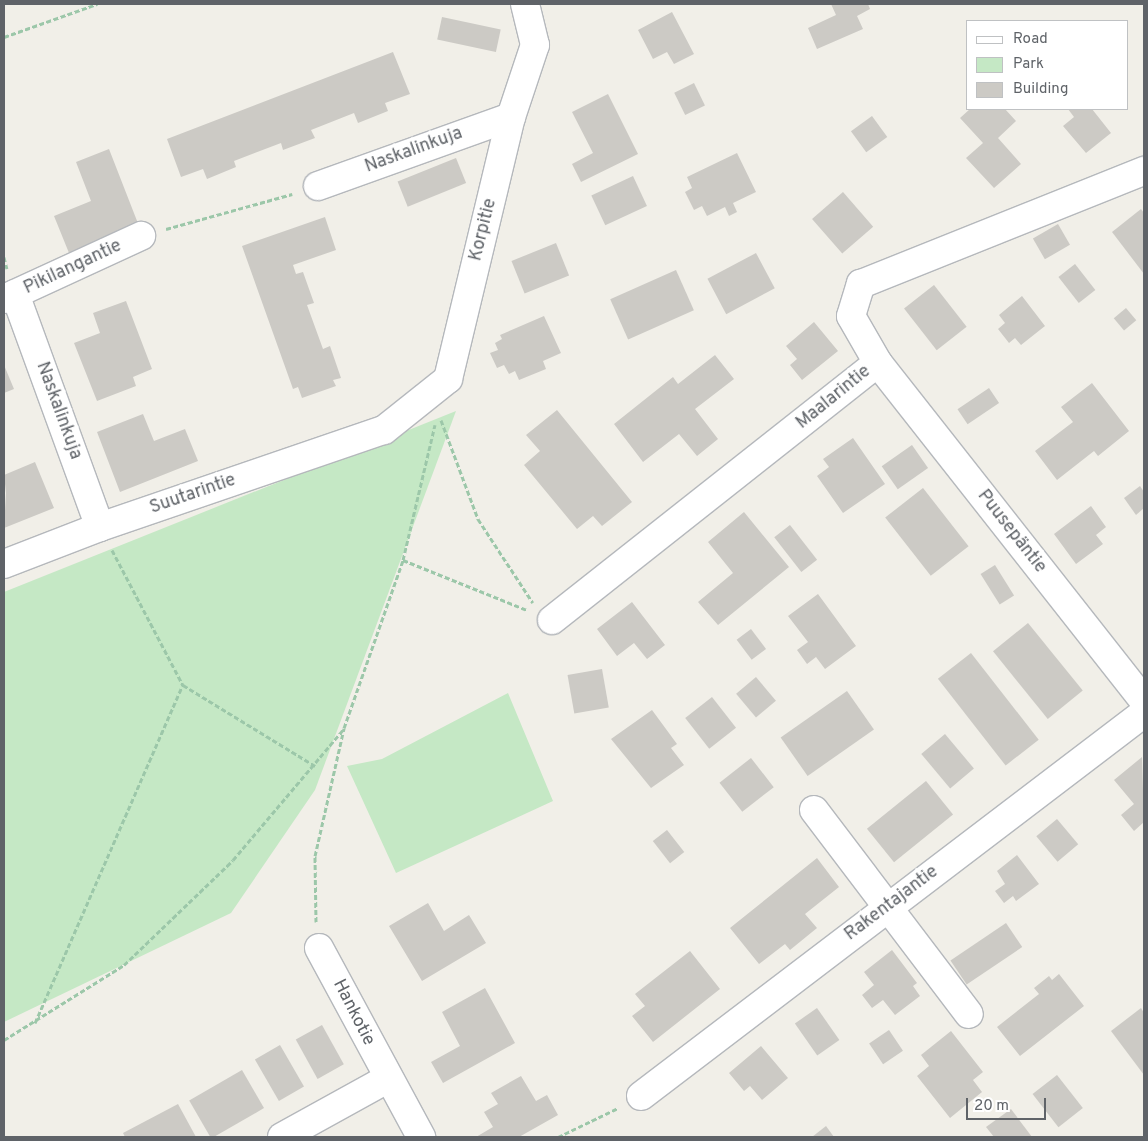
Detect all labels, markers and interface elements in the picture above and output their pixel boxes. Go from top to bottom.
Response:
legend [966,20,1128,110]
text: Road [1013,30,1048,49]
text: Park [1013,55,1044,74]
text: Building [1013,80,1068,99]
street label: Naskalinkuja [362,123,466,179]
street label: Korpitie [466,196,502,264]
street label: Pikilangantie [21,236,125,300]
street label: Naskalinkuja [30,359,86,463]
street label: Maalarintie [792,361,876,435]
street label: Suutarintie [147,470,239,520]
street label: Puusepäntie [972,486,1050,578]
street label: Rakentajantie [841,862,943,946]
street label: Hankotie [327,976,379,1050]
scale bar [968,1088,1048,1120]
text: 20 m [974,1097,1009,1116]

